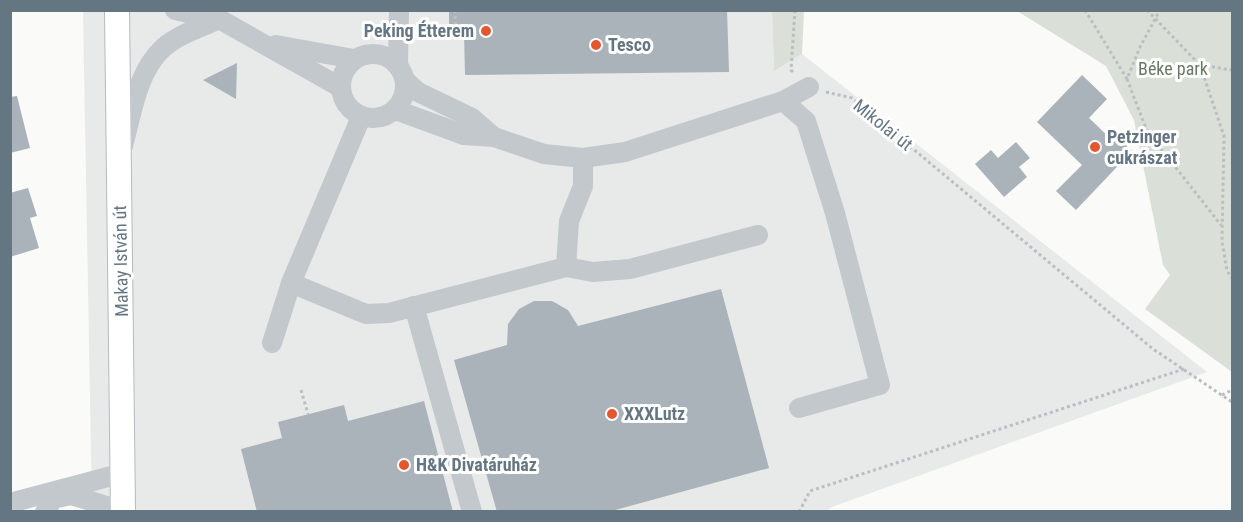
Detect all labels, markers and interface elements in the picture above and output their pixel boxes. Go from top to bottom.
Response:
place label: Peking Étterem [364,20,474,41]
marker: Peking Étterem [479,24,493,38]
place label: Tesco [608,34,651,55]
marker: Tesco [589,38,603,52]
park label: Béke park [1138,58,1208,79]
street label: Mikolai út [850,94,917,155]
place label: Petzinger cukrászat [1107,126,1178,168]
marker: Petzinger cukrászat [1088,140,1102,154]
street label: Makay István út [109,205,132,317]
place label: XXXLutz [624,403,685,424]
marker: XXXLutz [605,407,619,421]
place label: H&K Divatáruház [416,454,537,475]
marker: H&K Divatáruház [397,458,411,472]

